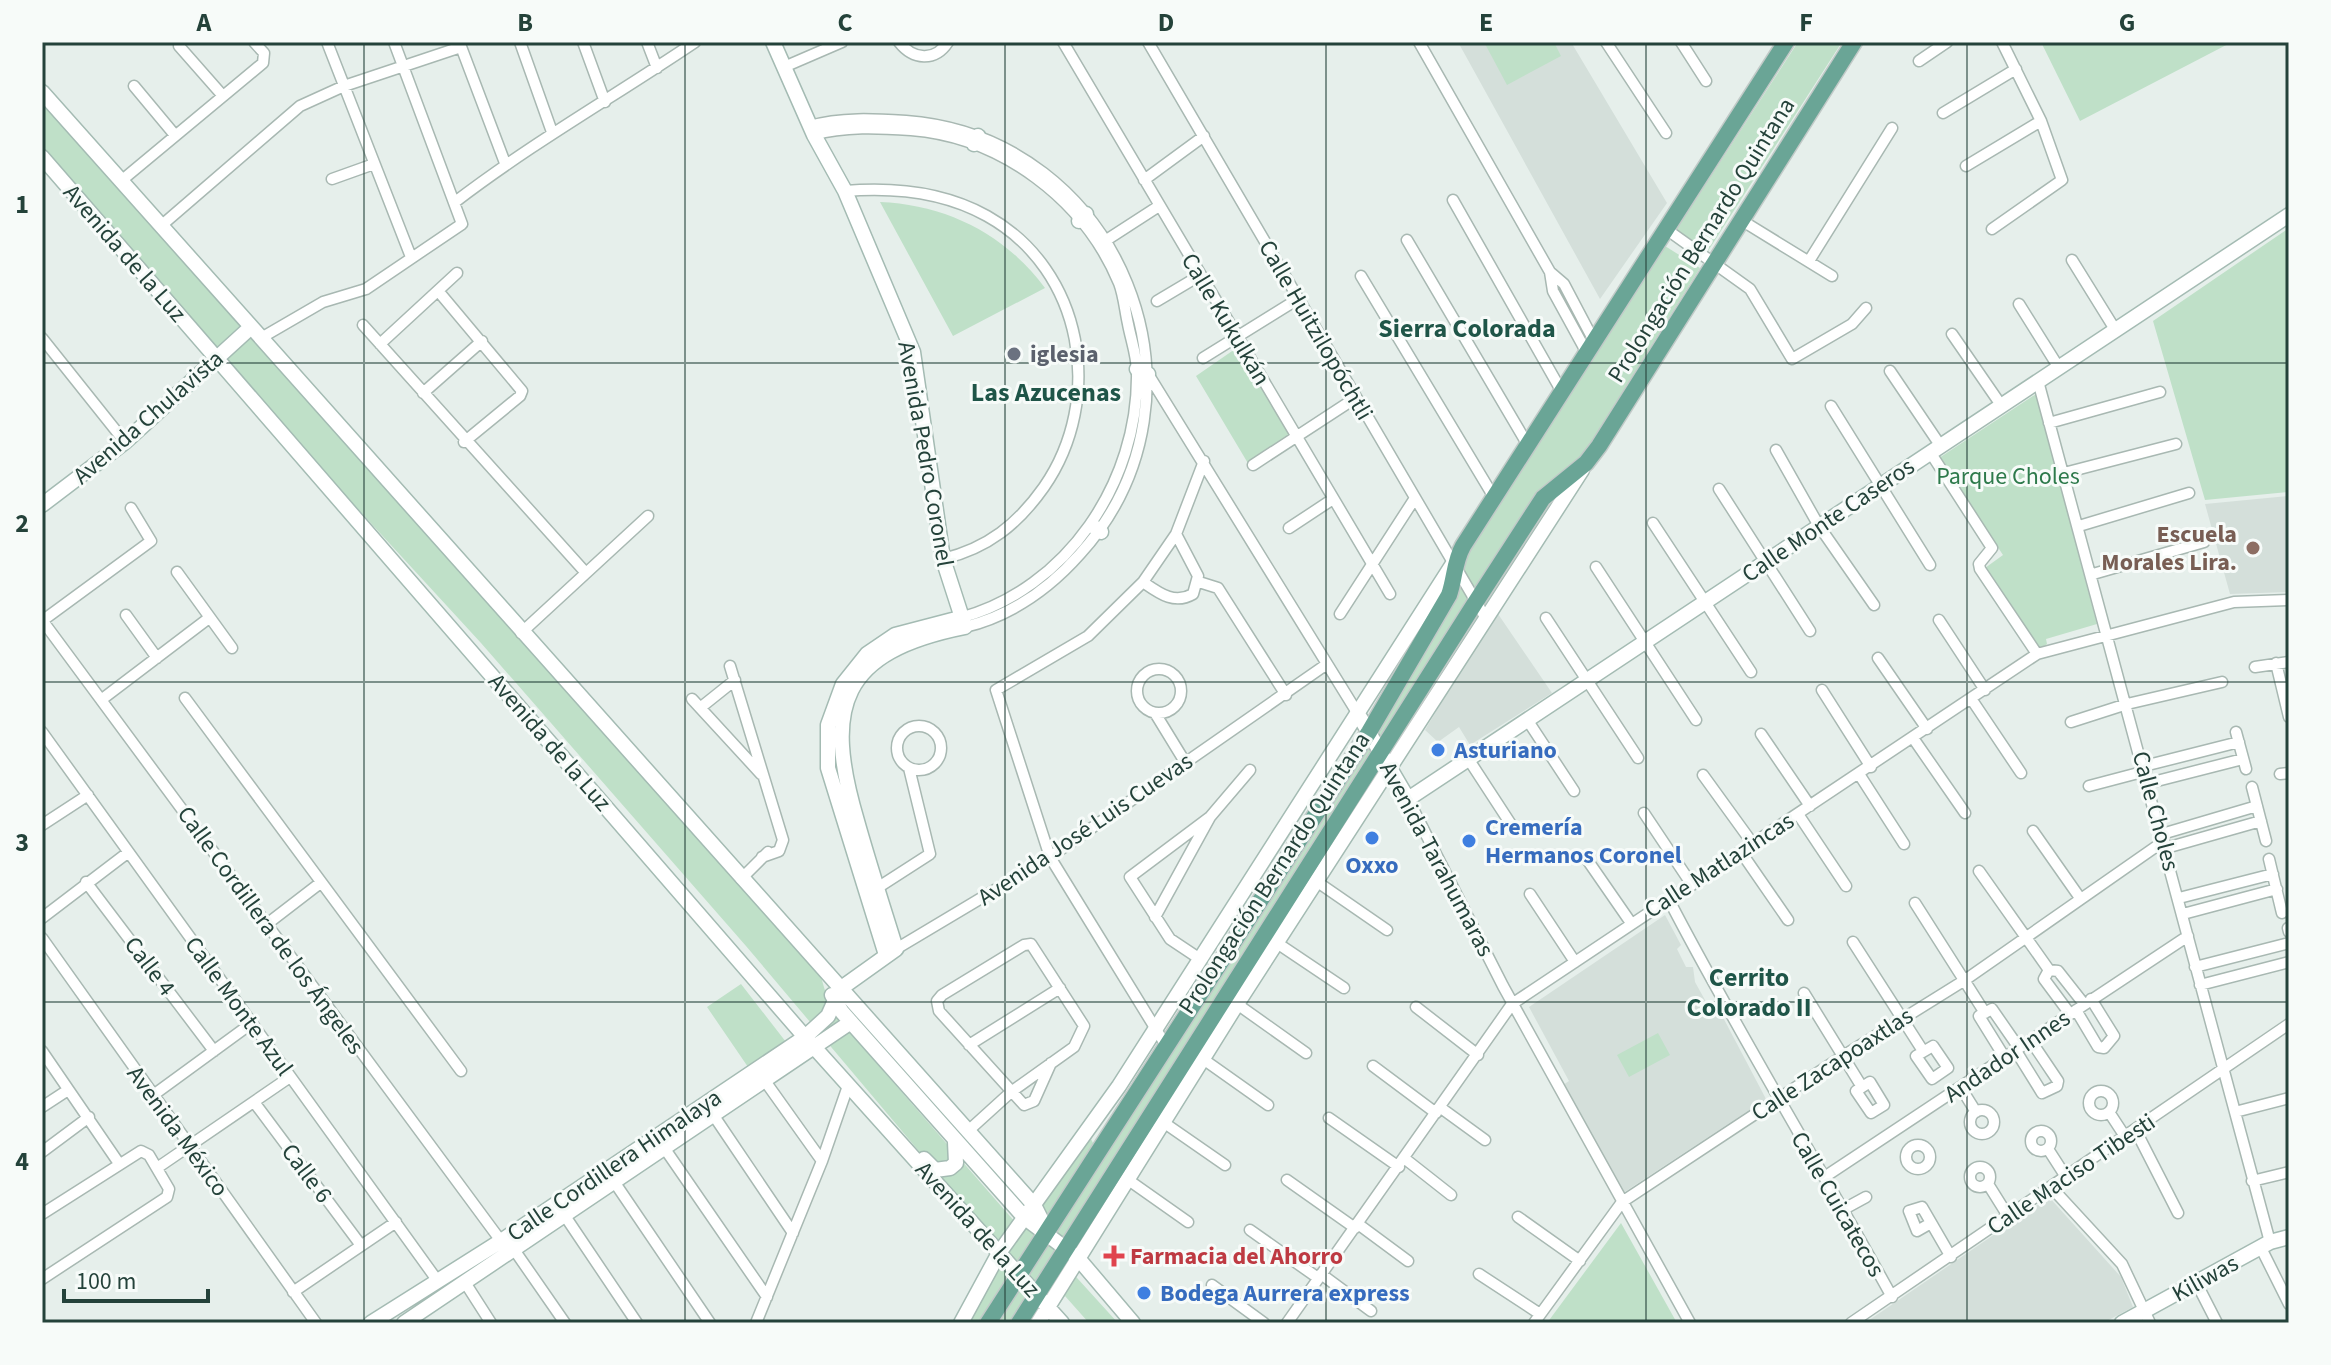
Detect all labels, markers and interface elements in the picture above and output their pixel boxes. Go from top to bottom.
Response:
text: A [196,4,213,41]
text: B [517,4,533,41]
text: C [837,4,853,41]
text: D [1158,4,1174,41]
text: E [1479,4,1493,41]
text: F [1799,4,1813,41]
text: G [2119,4,2135,41]
street label: Prolongación Bernardo Quintana [1599,91,1804,390]
street label: Avenida de la Luz [55,177,195,330]
text: 1 [15,186,29,223]
street label: Calle Huitzilopóchtli [1250,234,1382,427]
street label: Calle Kukulkán [1172,246,1279,392]
district label: Sierra Colorada [1378,310,1556,347]
place label: iglesia [1030,337,1099,372]
street label: Avenida Pedro Coronel [888,339,963,570]
street label: Avenida Chulavista [65,342,231,493]
marker: iglesia [1005,345,1023,363]
district label: Las Azucenas [971,374,1121,411]
street label: Calle Monte Caseros [1735,450,1922,591]
park label: Parque Choles [1936,459,2080,494]
text: 2 [15,505,29,542]
place label: Escuela Morales Lira. [2101,517,2237,580]
marker: Escuela Morales Lira. [2244,539,2262,557]
street label: Avenida de la Luz [480,666,620,819]
street label: Prolongación Bernardo Quintana [1170,725,1379,1021]
place label: Asturiano [1453,733,1557,768]
marker: Asturiano [1429,741,1447,759]
street label: Avenida José Luis Cuevas [971,744,1200,915]
street label: Calle Choles [2123,747,2188,875]
street label: Avenida Tarahumaras [1370,756,1503,963]
street label: Calle Cordillera de los Ángeles [168,799,373,1062]
street label: Calle Matlazincas [1637,804,1801,927]
place label: Cremería Hermanos Coronel [1485,810,1682,873]
text: 3 [15,824,29,861]
marker: Oxxo [1363,829,1381,847]
marker: Cremería Hermanos Coronel [1460,832,1478,850]
place label: Oxxo [1345,848,1399,883]
street label: Calle 4 [116,929,184,1004]
street label: Calle Monte Azul [176,929,301,1083]
district label: Cerrito Colorado II [1687,959,1811,1026]
street label: Calle Zacapoaxtlas [1744,999,1920,1130]
street label: Andador Innes [1937,1001,2077,1112]
street label: Avenida México [118,1059,237,1204]
street label: Calle Cordillera Himalaya [500,1080,729,1250]
street label: Calle Maciso Tibesti [1980,1105,2163,1244]
street label: Calle Cuicatecos [1782,1125,1893,1283]
street label: Calle 6 [273,1136,341,1210]
text: 4 [15,1143,29,1180]
street label: Avenida de la Luz [907,1153,1048,1305]
place label: Farmacia del Ahorro [1130,1239,1343,1274]
street label: Kiliwas [2166,1246,2245,1311]
marker: Farmacia del Ahorro [1105,1247,1123,1265]
scale bar [64,1253,208,1303]
text: 100 m [76,1264,136,1299]
place label: Bodega Aurrera express [1160,1276,1410,1311]
marker: Bodega Aurrera express [1135,1284,1153,1302]

